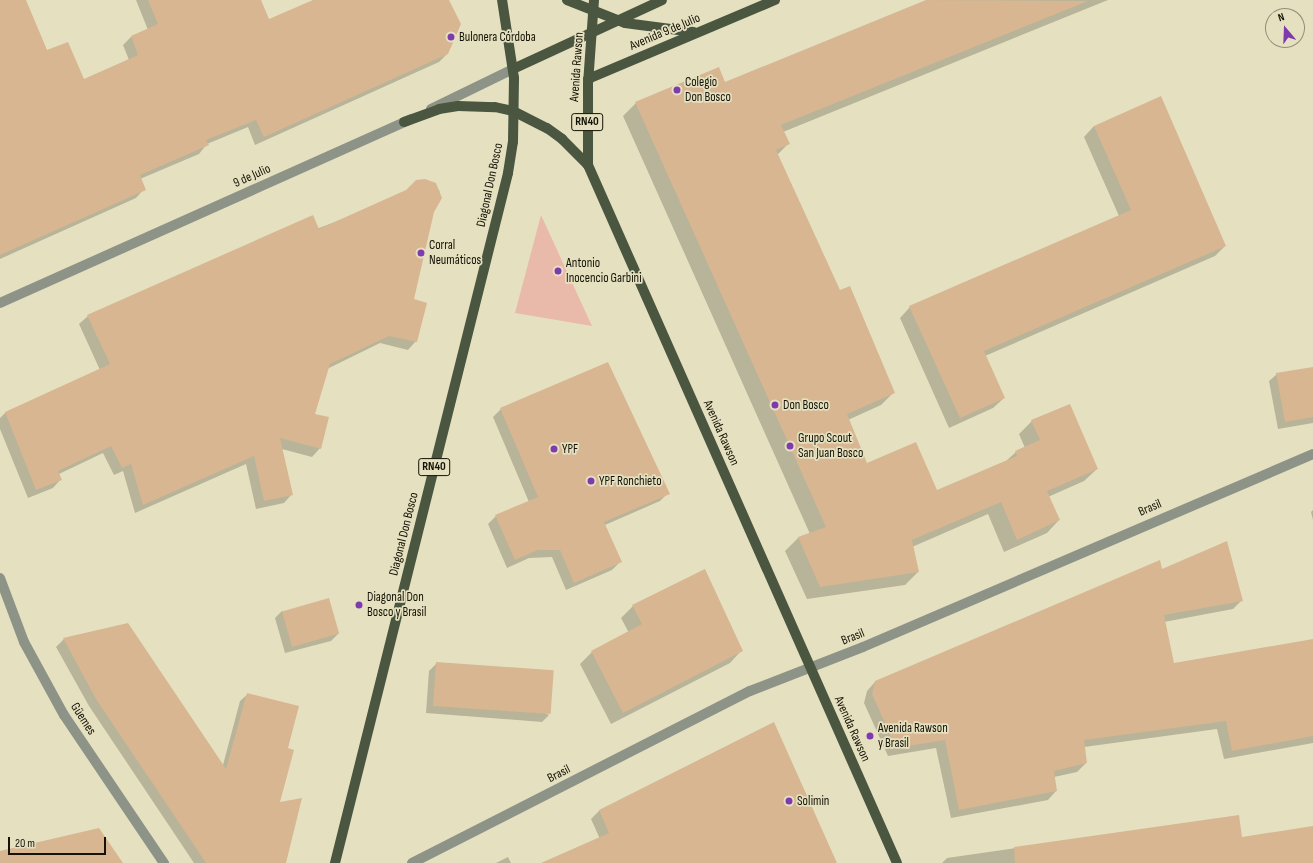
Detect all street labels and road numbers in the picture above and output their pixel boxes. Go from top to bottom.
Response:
street label: Avenida 9 de Julio [627,10,703,54]
street label: Avenida Rawson [567,32,587,102]
road number: RN40 [571,112,603,132]
street label: Diagonal Don Bosco [474,142,506,228]
street label: 9 de Julio [231,161,273,191]
street label: Avenida Rawson [700,398,742,468]
road number: RN40 [418,457,450,477]
street label: Diagonal Don Bosco [386,491,422,577]
street label: Brasil [1136,496,1164,520]
street label: Brasil [839,625,867,649]
street label: Avenida Rawson [831,694,873,764]
street label: Güemes [67,700,99,738]
street label: Brasil [545,762,573,786]

